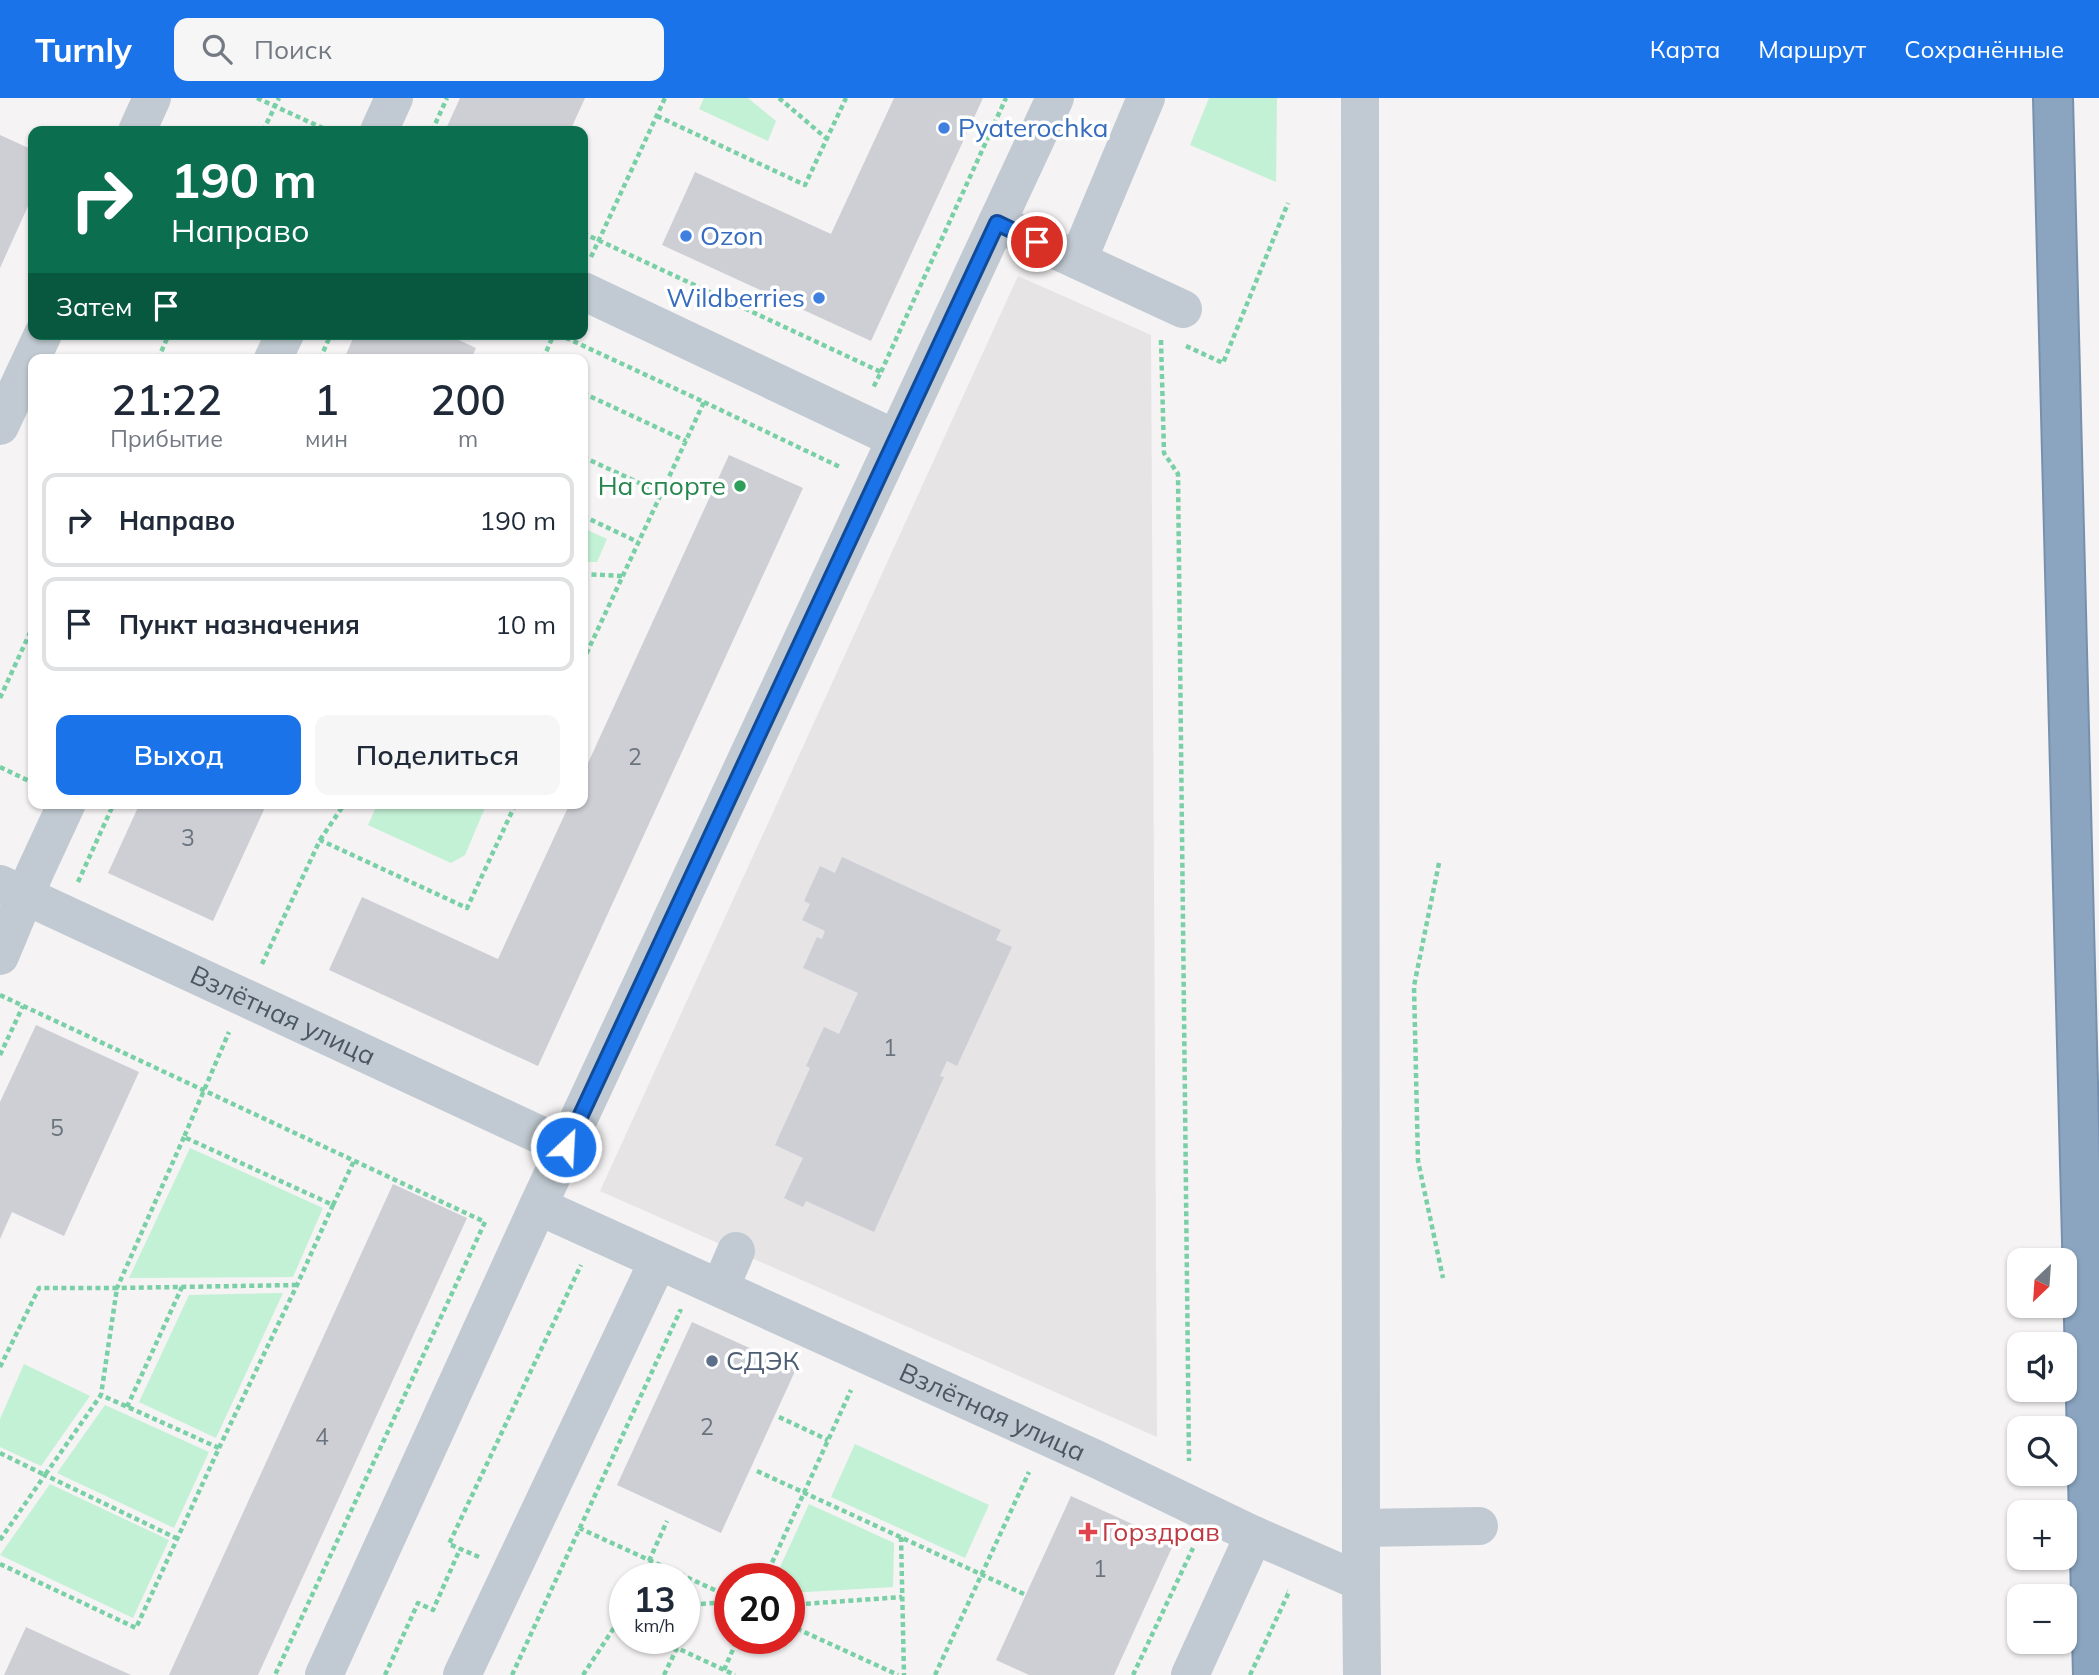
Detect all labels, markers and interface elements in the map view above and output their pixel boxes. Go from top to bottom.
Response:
search box [174,18,664,81]
text: Turnly [35,29,132,70]
icon: search [198,30,236,68]
text: Поиск [254,33,332,66]
text: Карта [1650,34,1720,64]
text: Маршрут [1758,34,1866,64]
text: Сохранённые [1904,34,2064,64]
place label: Pyaterochka [958,111,1108,144]
marker: Pyaterochka [936,120,952,136]
text: 190 m [171,149,317,210]
icon: right [56,154,147,245]
text: Направо [171,210,310,250]
pin [1007,212,1067,272]
place label: Ozon [700,219,763,252]
icon: arrive [1018,223,1056,261]
marker: Ozon [678,228,694,244]
place label: Wildberries [666,281,805,314]
icon: arrive [147,287,185,325]
text: Затем [56,290,133,323]
marker: Wildberries [811,290,827,306]
text: 21:22 [111,373,222,426]
text: 1 [314,373,339,426]
text: 200 [430,373,506,426]
text: Прибытие [110,424,223,453]
text: мин [305,424,348,453]
text: m [458,424,478,453]
place label: На спорте [598,469,726,502]
marker: На спорте [732,478,748,494]
icon: right [60,501,98,539]
text: Направо [119,504,235,537]
text: 190 m [480,504,556,537]
icon: arrive [60,605,98,643]
text: Пункт назначения [119,608,360,641]
text: 10 m [495,608,556,641]
button: Выход [56,715,301,795]
button: Поделиться [315,715,560,795]
house number: 2 [628,742,642,771]
house number: 3 [181,823,195,852]
street label: Взлётная улица [185,958,381,1072]
house number: 1 [883,1033,897,1062]
position arrow [529,1110,603,1184]
house number: 5 [50,1113,64,1142]
north arrow [2007,1248,2077,1318]
map controls [2007,1248,2077,1654]
button: sound [2007,1332,2077,1402]
place label: СДЭК [726,1344,800,1377]
marker: СДЭК [704,1353,720,1369]
street label: Взлётная улица [894,1355,1091,1468]
house number: 2 [700,1412,714,1441]
button: search [2007,1416,2077,1486]
house number: 4 [315,1422,329,1451]
button: + [2007,1500,2077,1570]
place label: Горздрав [1102,1515,1220,1548]
marker: Горздрав [1080,1524,1096,1540]
house number: 1 [1093,1554,1107,1583]
speed limit sign: 20 [714,1563,805,1654]
text: 13 [633,1577,676,1621]
button: − [2007,1584,2077,1654]
text: km/h [634,1614,675,1637]

